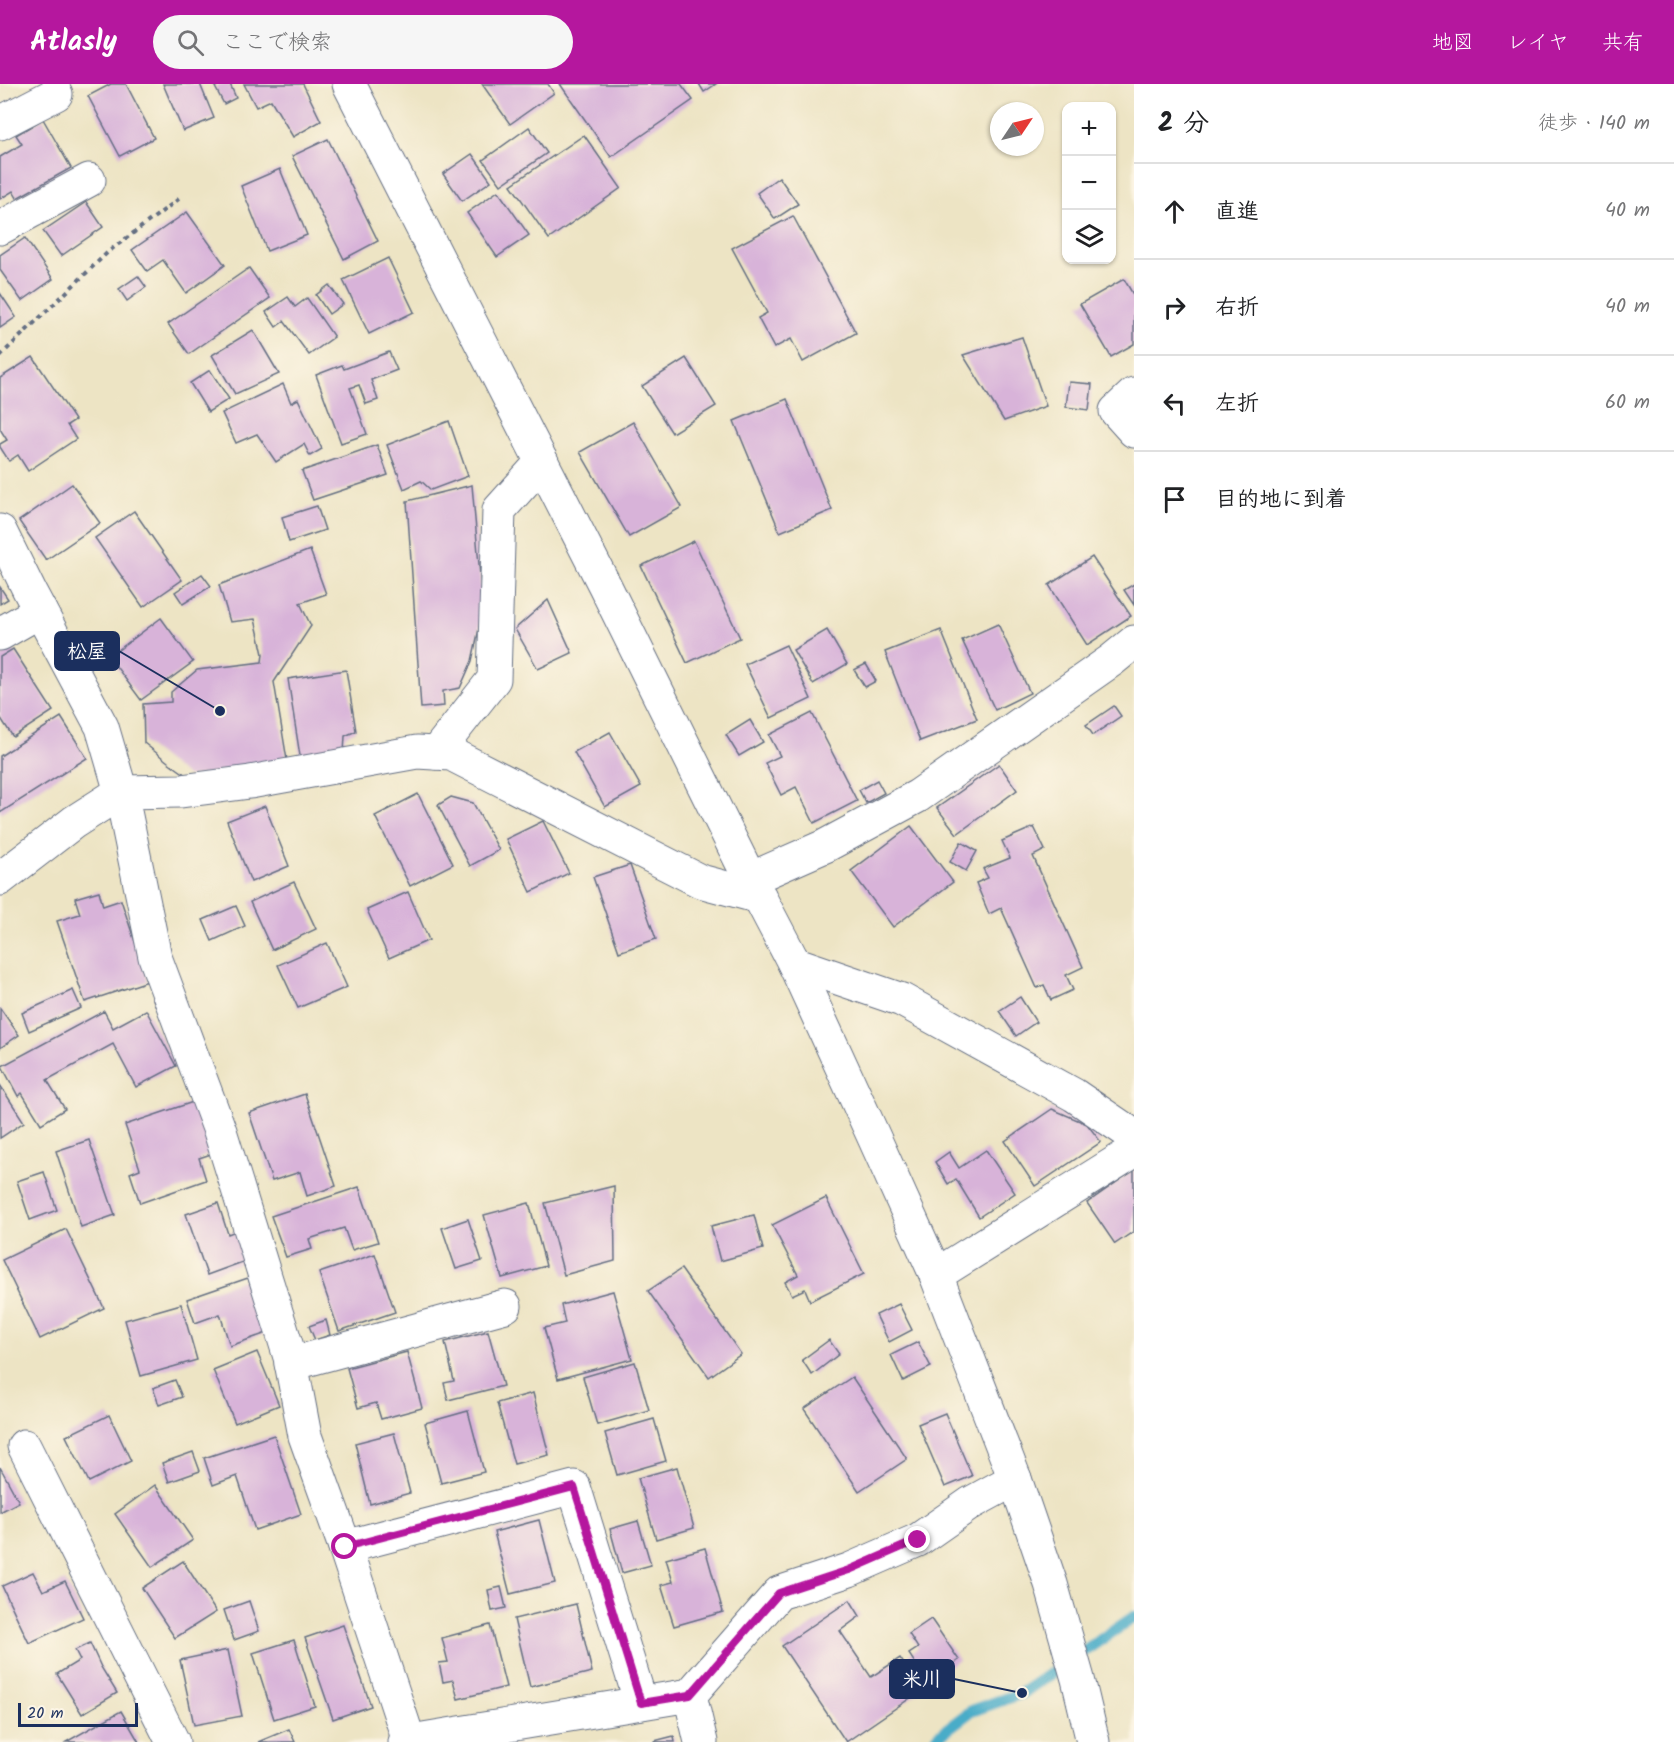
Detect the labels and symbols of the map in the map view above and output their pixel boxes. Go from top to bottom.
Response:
north arrow [990,102,1044,156]
callout: 松屋 [55,632,119,670]
text: 松屋 [67,637,107,669]
route end [904,1526,930,1552]
route start [331,1533,357,1559]
callout: 米川 [890,1660,954,1698]
text: 米川 [902,1665,942,1697]
scale bar [18,1700,138,1728]

